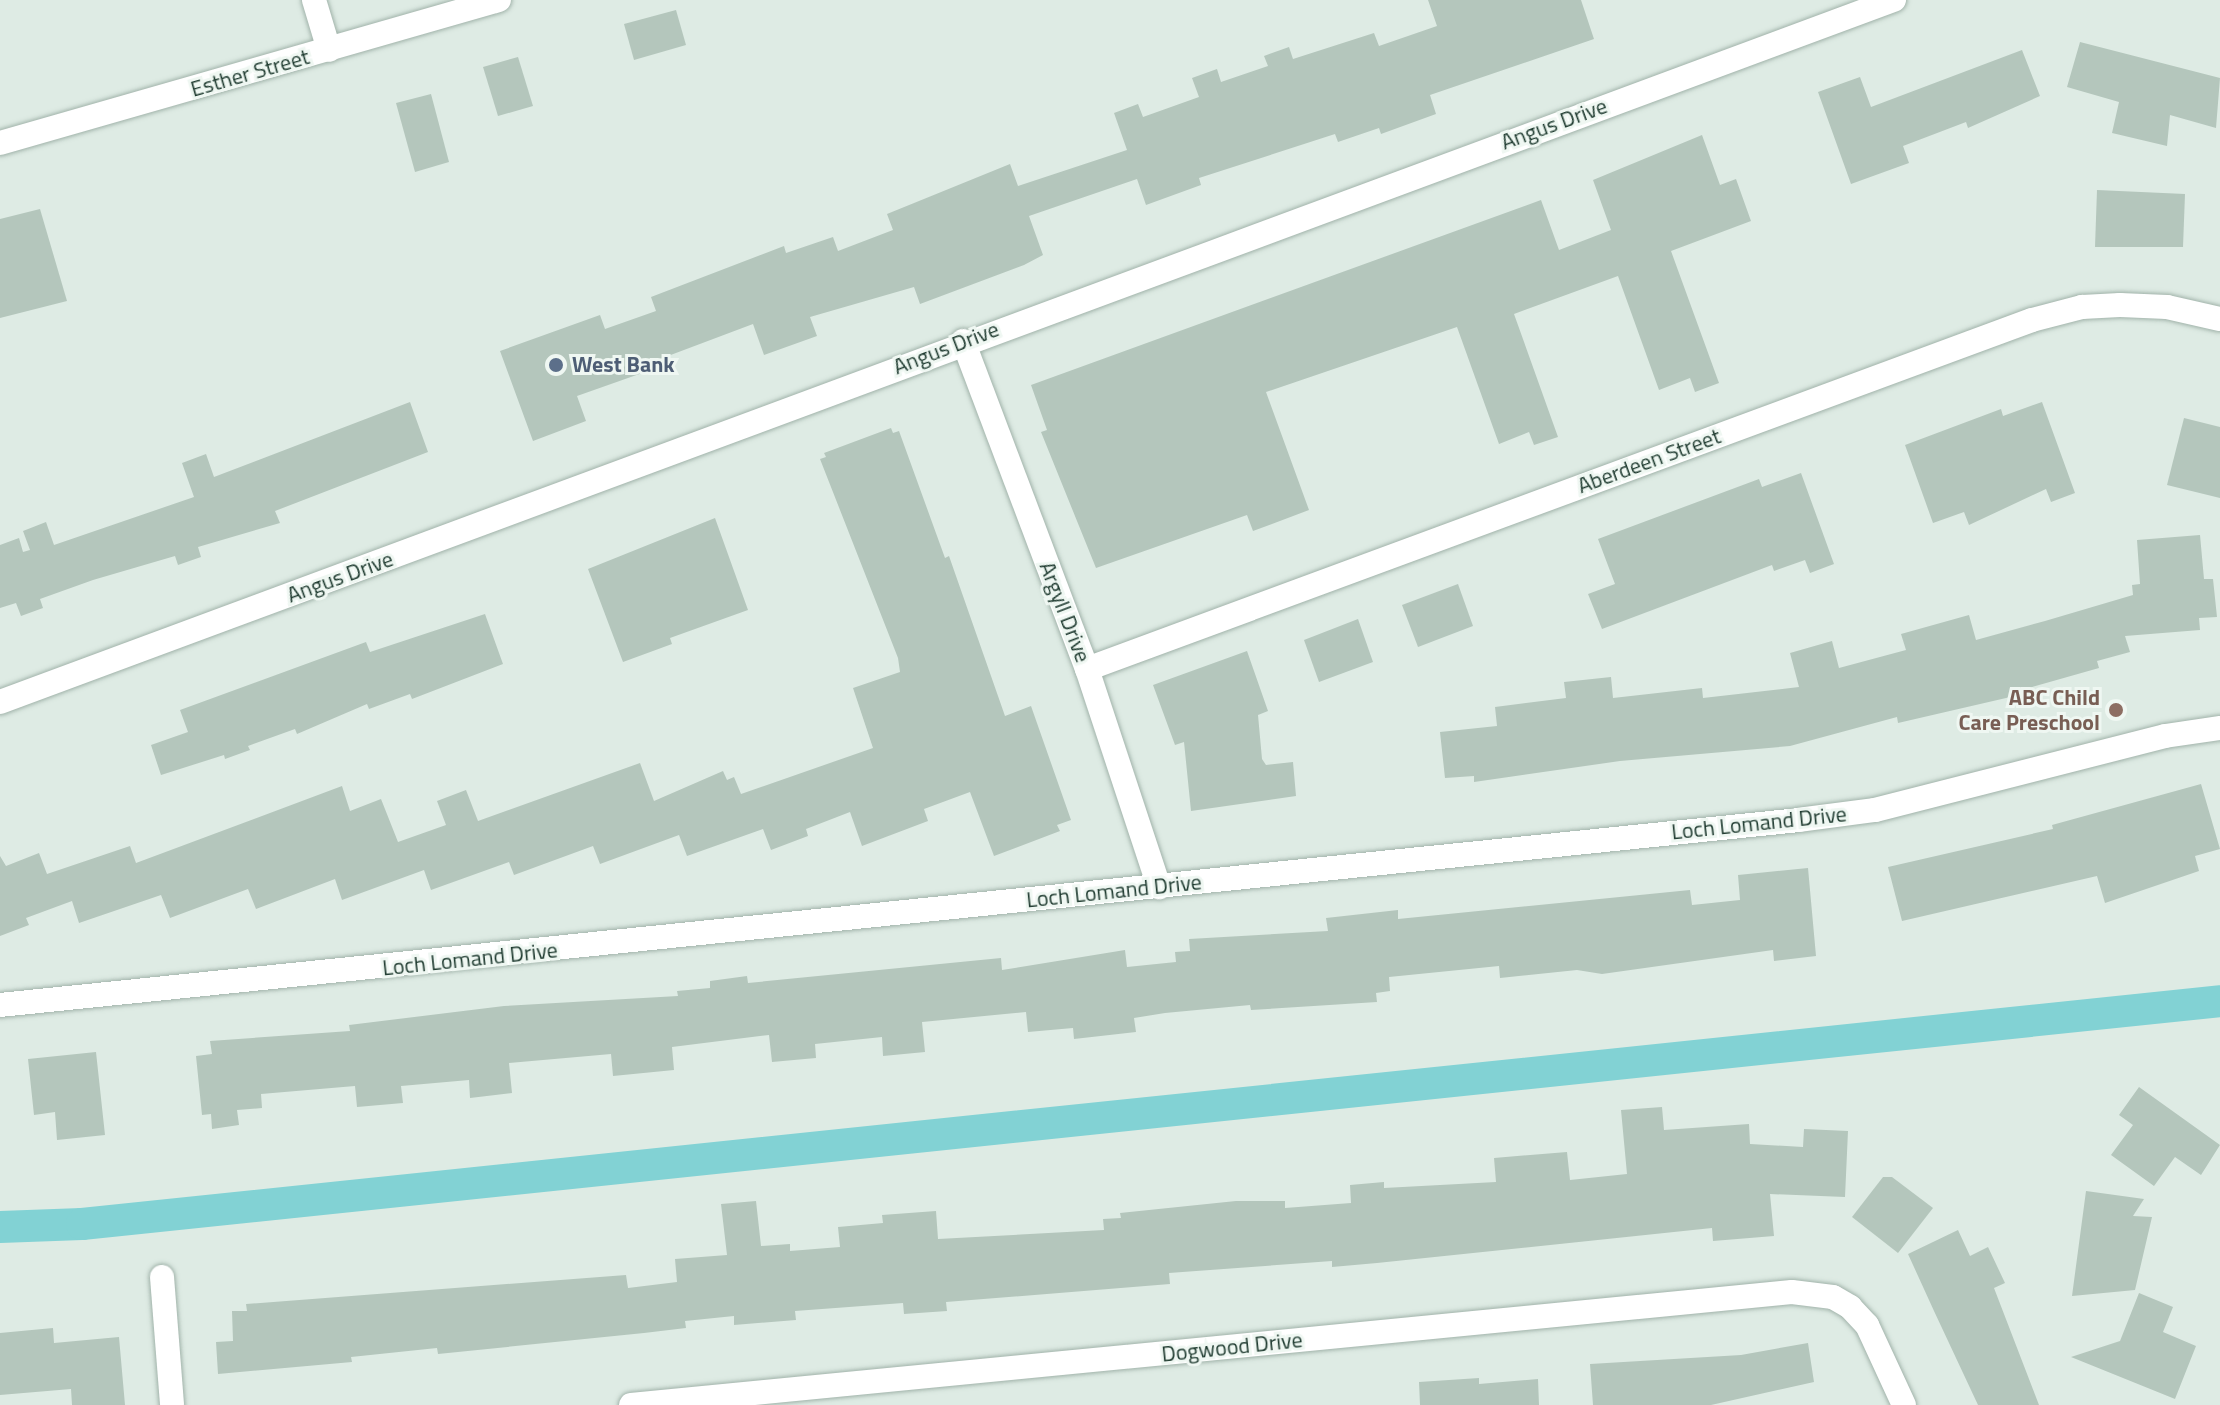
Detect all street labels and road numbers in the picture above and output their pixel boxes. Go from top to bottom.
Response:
street label: Esther Street [188,43,312,103]
street label: Angus Drive [1497,93,1611,155]
street label: Angus Drive [889,316,1003,380]
street label: Aberdeen Street [1574,423,1724,499]
street label: Angus Drive [283,546,397,608]
street label: Argyll Drive [1034,558,1096,666]
street label: Loch Lomand Drive [1670,801,1848,845]
street label: Loch Lomand Drive [1025,869,1203,913]
street label: Loch Lomand Drive [381,937,559,981]
street label: Dogwood Drive [1160,1326,1304,1368]

